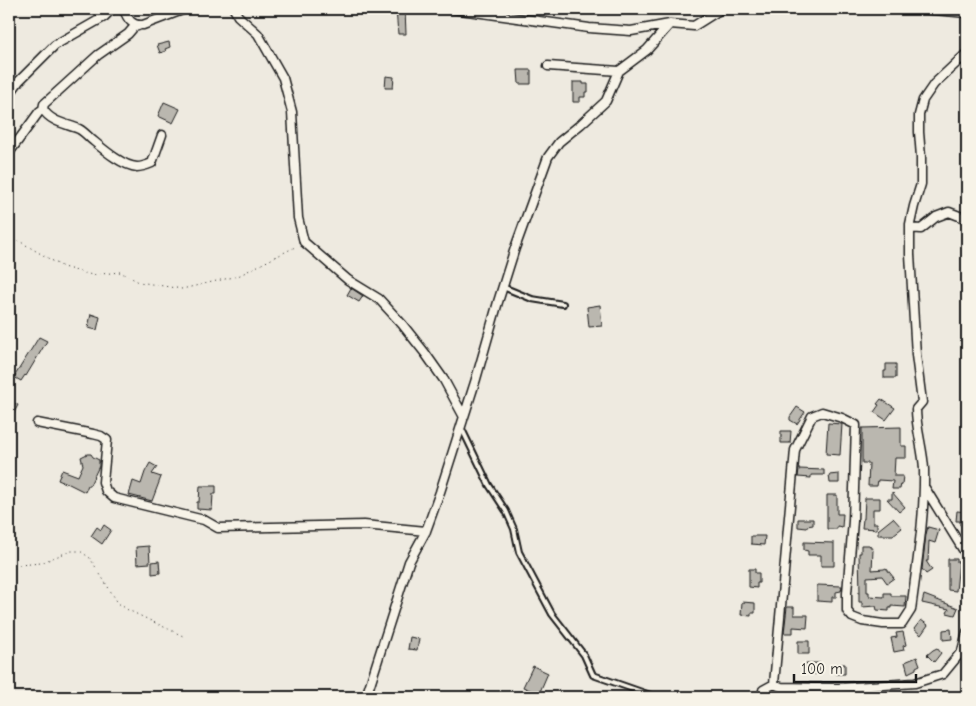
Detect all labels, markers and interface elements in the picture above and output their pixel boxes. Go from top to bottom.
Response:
scale bar [794,651,916,683]
text: 100 m [801,660,843,678]

